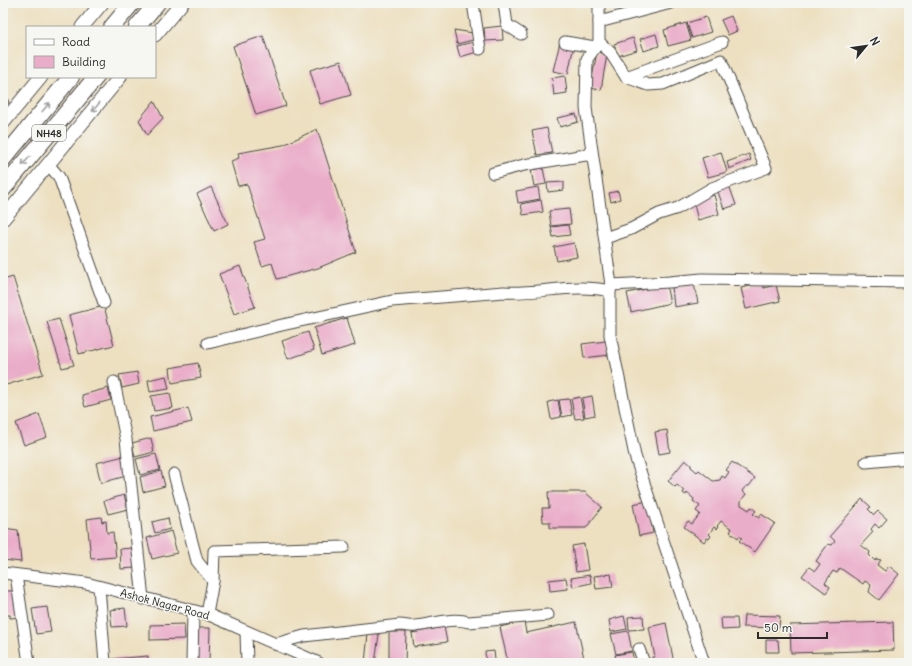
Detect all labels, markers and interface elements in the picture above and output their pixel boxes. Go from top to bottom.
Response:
legend [26,26,156,78]
north arrow [846,26,886,66]
text: Road [62,34,90,49]
text: N [867,34,883,48]
text: Building [62,54,106,69]
one-way arrow [41,102,50,113]
one-way arrow [91,102,100,112]
road number: NH48 [32,125,66,141]
one-way arrow [22,156,31,166]
street label: Ashok Nagar Road [119,585,212,623]
scale bar [758,614,827,640]
text: 50 m [764,620,793,635]

